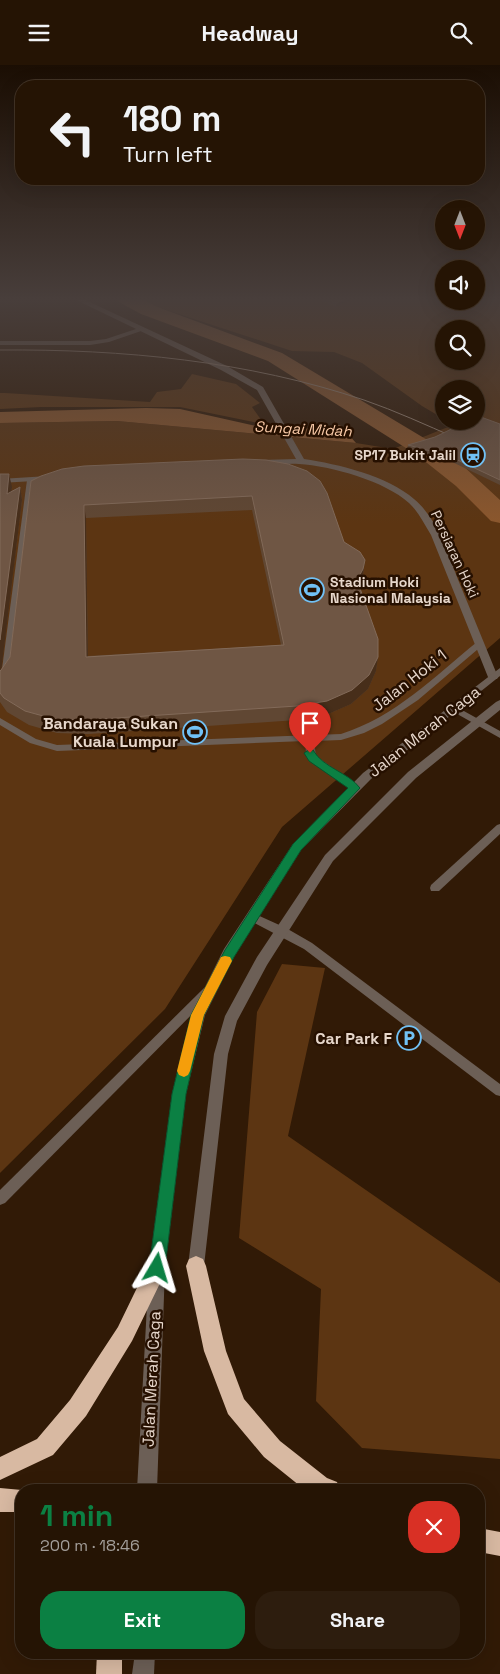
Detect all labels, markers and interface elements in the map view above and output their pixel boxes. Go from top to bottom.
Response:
icon: menu [25,19,53,47]
text: Headway [202,19,298,47]
icon: search [447,19,475,47]
text: 180 m [123,97,221,141]
icon: left [40,100,105,165]
text: Turn left [123,140,213,168]
north arrow [435,200,485,250]
map controls [435,200,485,430]
button: sound [435,260,485,310]
button: search [435,320,485,370]
button: layers [435,380,485,430]
water label: Sungai Midah [254,416,353,441]
station icon: SP17 Bukit Jalil [460,442,486,468]
place label: SP17 Bukit Jalil [355,446,456,464]
street label: Persiaran Hoki [427,507,483,601]
place label: Stadium Hoki Nasional Malaysia [330,573,451,607]
sports icon: Stadium Hoki Nasional Malaysia [299,577,325,603]
street label: Jalan Hoki 1 [368,645,451,716]
street label: Jalan Merah Caga [364,681,484,782]
pin [289,702,331,753]
icon: arrive [296,709,324,737]
place label: Bandaraya Sukan Kuala Lumpur [43,713,178,752]
sports icon: Bandaraya Sukan Kuala Lumpur [182,719,208,745]
parking icon: Car Park F [396,1025,422,1051]
place label: Car Park F [315,1028,392,1049]
position arrow [130,1241,182,1293]
street label: Jalan Merah Caga [137,1310,166,1448]
text: 1 min [40,1496,113,1535]
button: close [408,1501,460,1553]
text: 200 m · 18:46 [40,1535,140,1556]
button: Exit [40,1591,245,1649]
button: Share [255,1591,460,1649]

